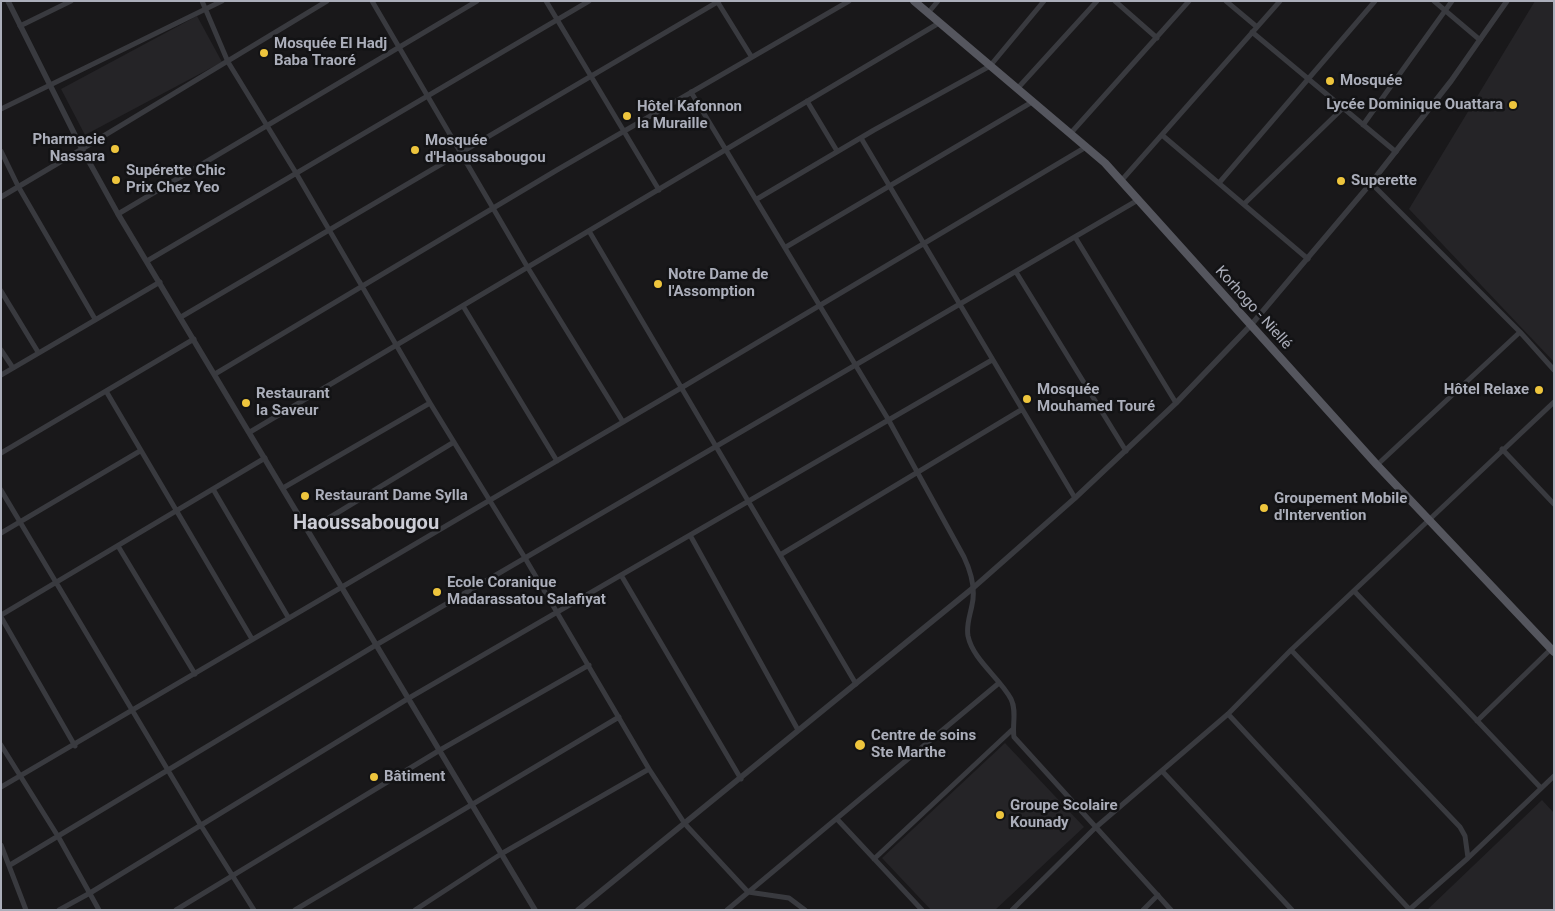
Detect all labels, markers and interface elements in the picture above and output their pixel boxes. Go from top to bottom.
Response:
place label: Mosquée El Hadj Baba Traoré [274,35,387,70]
marker: Mosquée El Hadj Baba Traoré [258,47,270,59]
place label: Mosquée [1340,72,1402,90]
marker: Mosquée [1324,75,1336,87]
place label: Lycée Dominique Ouattara [1326,96,1503,114]
place label: Hôtel Kafonnon la Muraille [637,98,742,133]
marker: Lycée Dominique Ouattara [1507,99,1519,111]
marker: Hôtel Kafonnon la Muraille [621,110,633,122]
place label: Pharmacie Nassara [33,131,105,166]
place label: Mosquée d'Haoussabougou [425,132,546,167]
marker: Pharmacie Nassara [109,143,121,155]
marker: Mosquée d'Haoussabougou [409,144,421,156]
place label: Supérette Chic Prix Chez Yeo [126,162,226,197]
place label: Superette [1351,172,1417,190]
marker: Supérette Chic Prix Chez Yeo [110,174,122,186]
marker: Superette [1335,175,1347,187]
street label: Korhogo - Niellé [1211,263,1295,353]
place label: Notre Dame de l'Assomption [668,266,768,301]
marker: Notre Dame de l'Assomption [652,278,664,290]
place label: Mosquée Mouhamed Touré [1037,381,1155,416]
place label: Hôtel Relaxe [1444,381,1529,399]
marker: Hôtel Relaxe [1533,384,1545,396]
place label: Restaurant la Saveur [256,385,330,420]
marker: Mosquée Mouhamed Touré [1021,393,1033,405]
marker: Restaurant la Saveur [240,397,252,409]
place label: Restaurant Dame Sylla [315,487,468,505]
marker: Restaurant Dame Sylla [299,490,311,502]
place label: Groupement Mobile d'Intervention [1274,490,1407,525]
marker: Groupement Mobile d'Intervention [1258,502,1270,514]
district label: Haoussabougou [293,512,439,536]
place label: Ecole Coranique Madarassatou Salafiyat [447,574,606,609]
marker: Ecole Coranique Madarassatou Salafiyat [431,586,443,598]
place label: Centre de soins Ste Marthe [871,727,976,762]
marker: Centre de soins Ste Marthe [853,738,867,752]
place label: Bâtiment [384,768,445,786]
marker: Bâtiment [368,771,380,783]
place label: Groupe Scolaire Kounady [1010,797,1118,832]
marker: Groupe Scolaire Kounady [994,809,1006,821]

